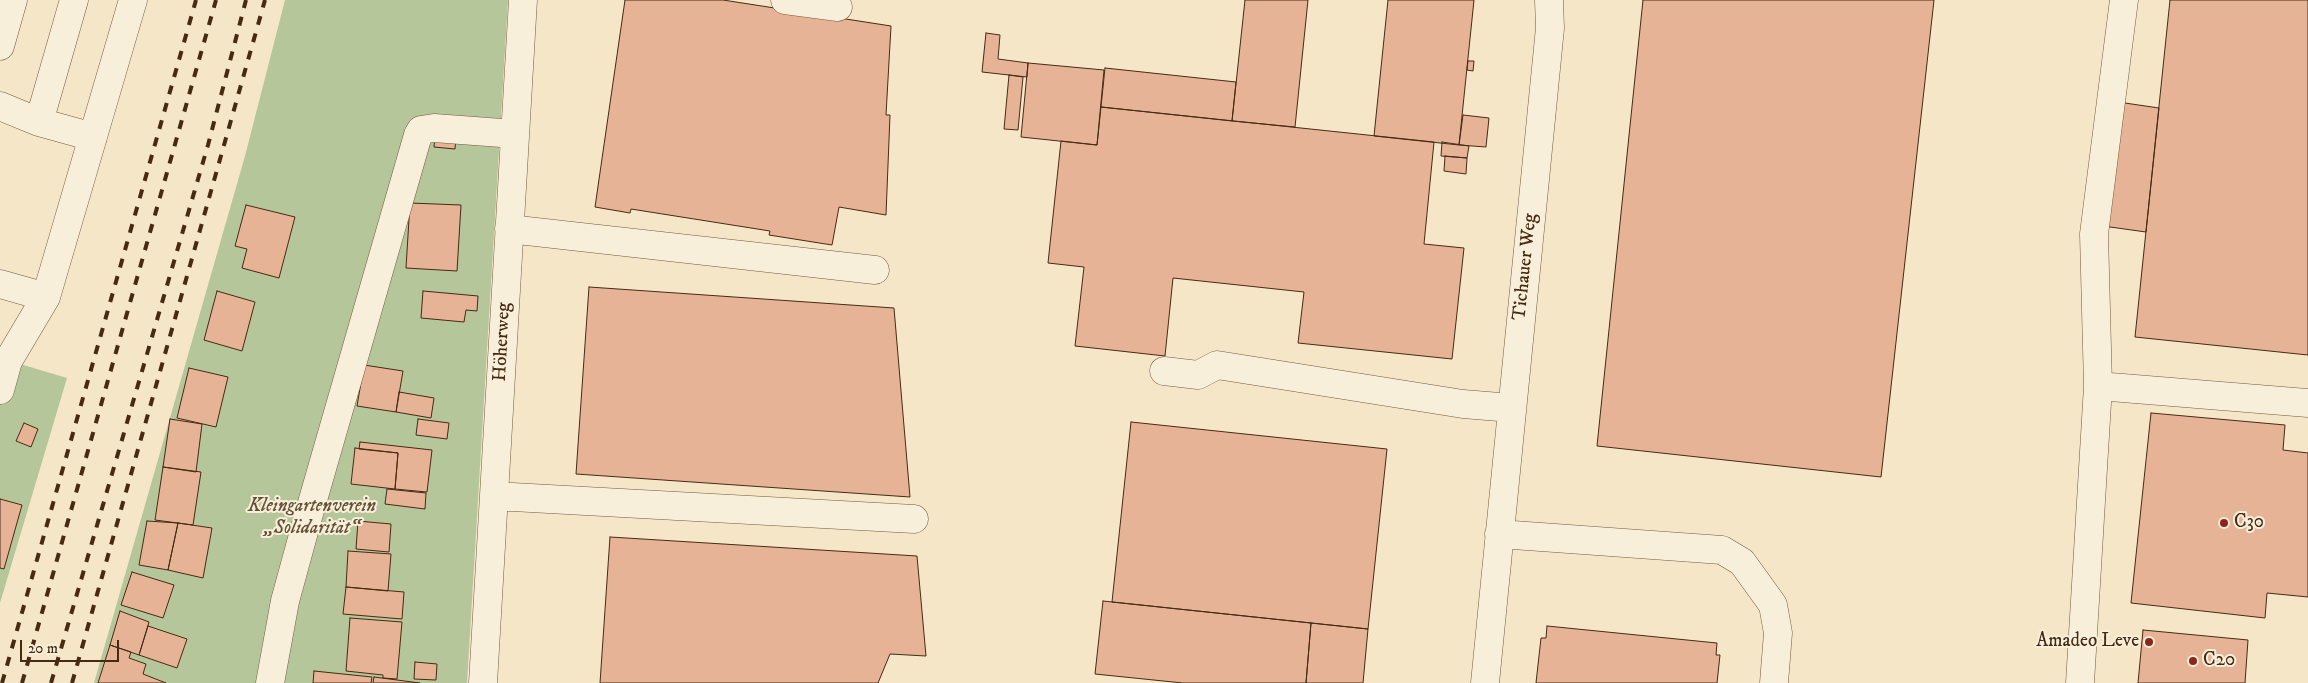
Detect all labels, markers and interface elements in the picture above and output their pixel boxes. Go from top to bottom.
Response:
street label: Tichauer Weg [1509,212,1543,322]
street label: Höherweg [490,302,516,382]
park label: Kleingartenverein „Solidarität“ [248,496,376,540]
place label: C30 [2234,512,2264,534]
marker: C30 [2218,517,2230,529]
scale bar [22,630,121,662]
place label: Amadeo Leve [2036,631,2139,653]
marker: Amadeo Leve [2143,636,2155,648]
text: 20 m [28,639,58,658]
place label: C20 [2203,650,2235,672]
marker: C20 [2187,655,2199,667]

